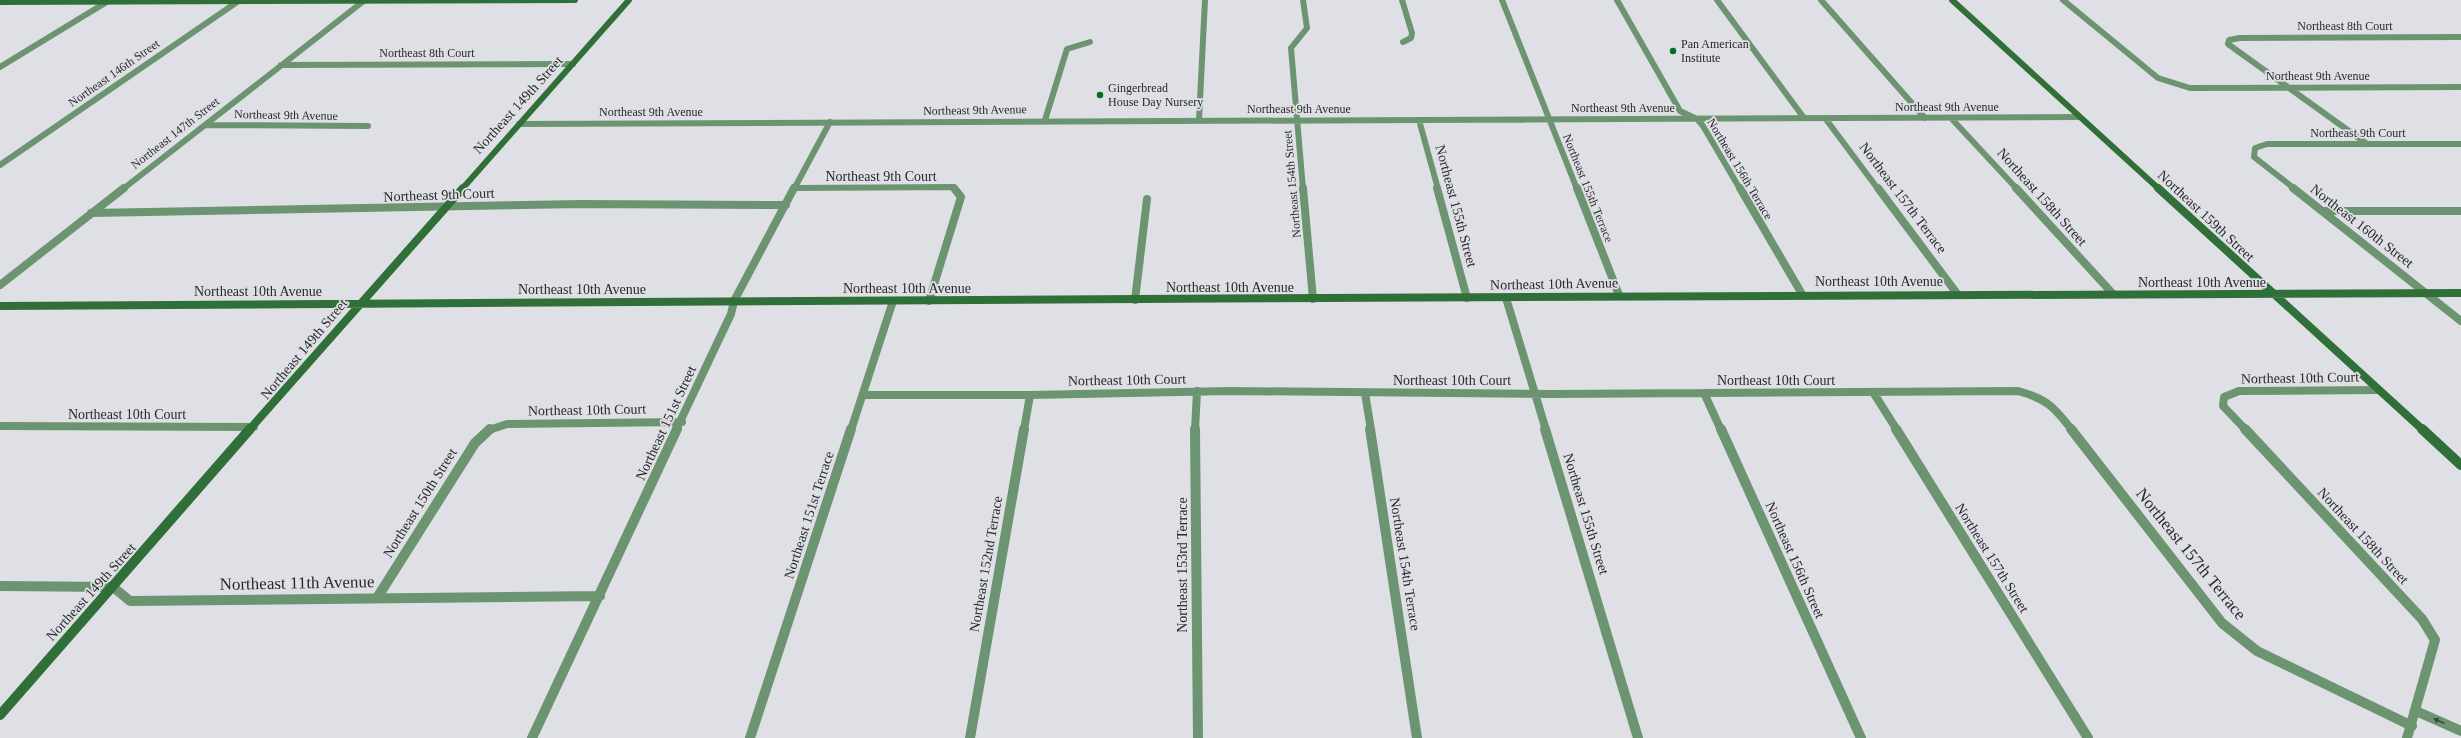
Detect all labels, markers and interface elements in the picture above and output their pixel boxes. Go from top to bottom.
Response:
street label: Northeast 8th Court [2297,19,2393,33]
street label: Northeast 146th Street [66,36,163,110]
place label: Pan American Institute [1681,37,1749,65]
street label: Northeast 8th Court [379,46,475,60]
marker: Pan American Institute [1668,46,1678,56]
street label: Northeast 149th Street [470,53,566,157]
street label: Northeast 9th Avenue [2266,69,2370,83]
place label: Gingerbread House Day Nursery [1108,81,1203,109]
marker: Gingerbread House Day Nursery [1095,90,1105,100]
street label: Northeast 147th Street [128,94,222,172]
street label: Northeast 9th Avenue [1895,100,1999,114]
street label: Northeast 9th Avenue [1571,101,1675,115]
street label: Northeast 9th Avenue [923,102,1027,118]
street label: Northeast 9th Avenue [1247,102,1351,116]
street label: Northeast 9th Avenue [599,105,703,119]
street label: Northeast 9th Avenue [234,107,338,123]
street label: Northeast 156th Terrace [1704,116,1776,222]
street label: Northeast 9th Court [2310,126,2406,140]
street label: Northeast 154th Street [1280,129,1304,238]
street label: Northeast 155th Terrace [1560,132,1616,244]
street label: Northeast 157th Terrace [1856,140,1950,256]
street label: Northeast 155th Street [1432,143,1480,269]
street label: Northeast 158th Street [1994,145,2090,249]
street label: Northeast 159th Street [2155,168,2257,265]
street label: Northeast 9th Court [825,169,937,184]
street label: Northeast 160th Street [2308,181,2416,271]
street label: Northeast 9th Court [383,186,495,204]
street label: Northeast 10th Avenue [1815,274,1943,289]
street label: Northeast 10th Avenue [1490,275,1618,293]
street label: Northeast 10th Avenue [2138,275,2266,290]
street label: Northeast 10th Avenue [1166,280,1294,295]
street label: Northeast 10th Avenue [843,281,971,296]
street label: Northeast 10th Avenue [518,282,646,297]
street label: Northeast 10th Avenue [194,284,322,299]
street label: Northeast 149th Street [258,296,350,402]
street label: Northeast 151st Street [633,363,699,483]
street label: Northeast 10th Court [2241,369,2359,387]
street label: Northeast 10th Court [1068,371,1186,389]
street label: Northeast 10th Court [1393,373,1511,388]
street label: Northeast 10th Court [1717,373,1835,388]
street label: Northeast 10th Court [528,401,646,419]
street label: Northeast 10th Court [68,407,186,422]
street label: Northeast 150th Street [380,446,460,560]
street label: Northeast 151st Terrace [781,449,837,581]
street label: Northeast 155th Street [1560,452,1612,577]
street label: Northeast 157th Terrace [2132,484,2250,624]
street label: Northeast 158th Street [2315,485,2412,587]
street label: Northeast 152nd Terrace [967,495,1005,633]
street label: Northeast 154th Terrace [1387,496,1423,632]
street label: Northeast 153rd Terrace [1175,497,1190,633]
street label: Northeast 156th Street [1763,499,1828,621]
street label: Northeast 157th Street [1952,501,2032,615]
street label: Northeast 149th Street [43,540,139,644]
street label: Northeast 11th Avenue [219,572,375,594]
one-way arrow [2433,718,2444,724]

